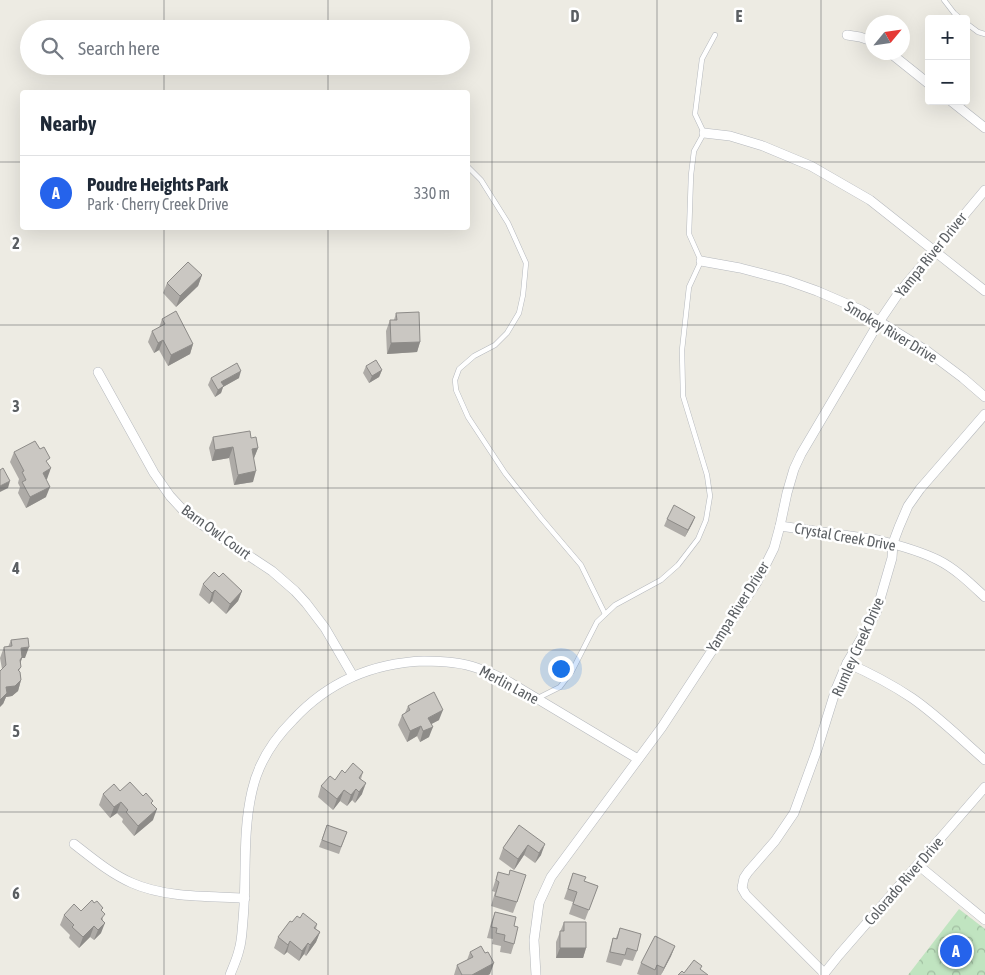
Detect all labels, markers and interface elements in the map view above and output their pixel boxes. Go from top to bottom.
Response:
text: D [571,7,580,25]
text: E [736,7,743,25]
north arrow [865,15,910,60]
map controls [925,15,970,105]
button: + [925,15,970,60]
search box [20,20,470,75]
icon: search [38,34,66,62]
text: Search here [78,37,160,59]
button: − [925,60,970,105]
text: Nearby [40,111,96,135]
text: Poudre Heights Park [87,173,228,195]
text: A [52,184,60,202]
text: 330 m [414,184,450,202]
text: Park · Cherry Creek Drive [87,195,229,213]
street label: Yampa River Driver [891,209,970,300]
text: 2 [12,234,20,252]
street label: Smokey River Drive [842,297,941,366]
text: 3 [12,397,20,415]
street label: Barn Owl Court [178,501,254,562]
street label: Crystal Creek Drive [793,519,897,554]
street label: Yampa River Driver [703,558,773,655]
text: 4 [11,559,20,577]
street label: Rumley Creek Drive [828,594,887,699]
your location [548,656,574,682]
street label: Merlin Lane [477,662,542,707]
text: 5 [12,722,20,740]
street label: Colorado River Drive [861,833,947,928]
text: 6 [12,884,20,902]
pin: A [940,932,972,970]

